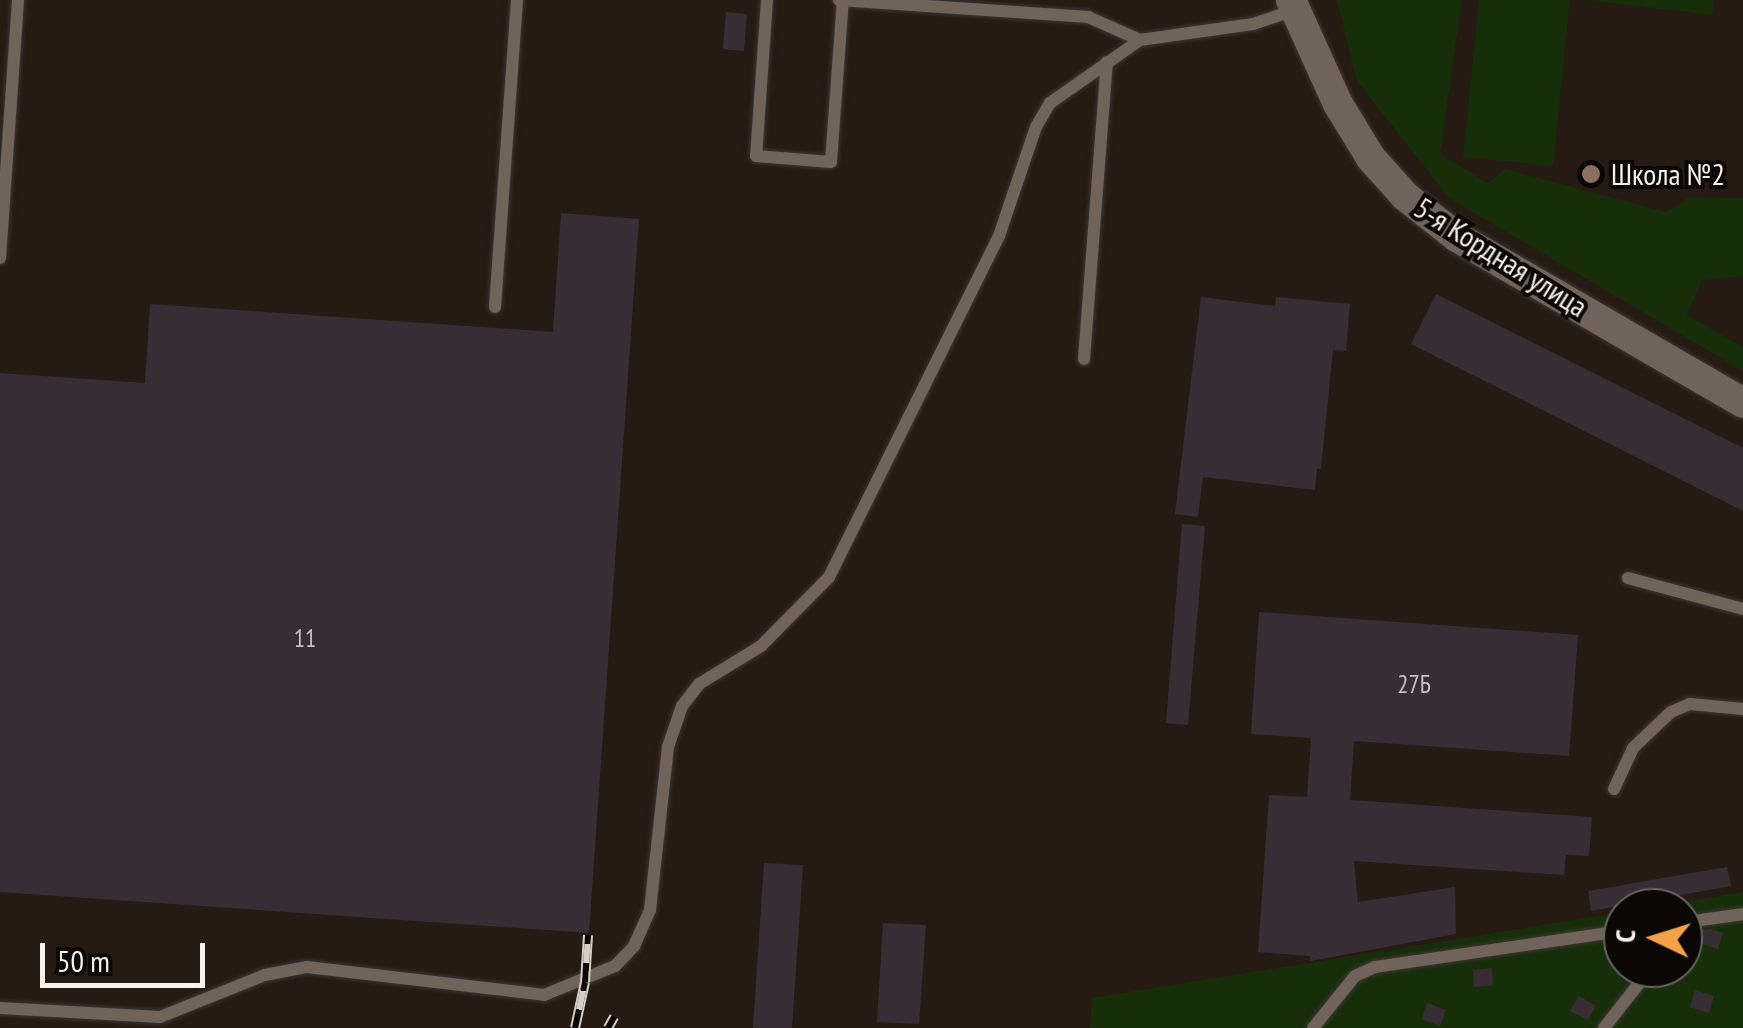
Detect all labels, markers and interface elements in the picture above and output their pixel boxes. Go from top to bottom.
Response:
place label: Школа №2 [1611,156,1725,192]
marker: Школа №2 [1580,163,1602,185]
street label: 5-я Кордная улица [1408,189,1594,325]
house number: 11 [294,623,316,653]
house number: 27Б [1397,669,1431,699]
north arrow [1603,888,1703,988]
scale bar [45,923,210,985]
text: С [1606,928,1643,944]
text: 50 m [57,941,110,980]

